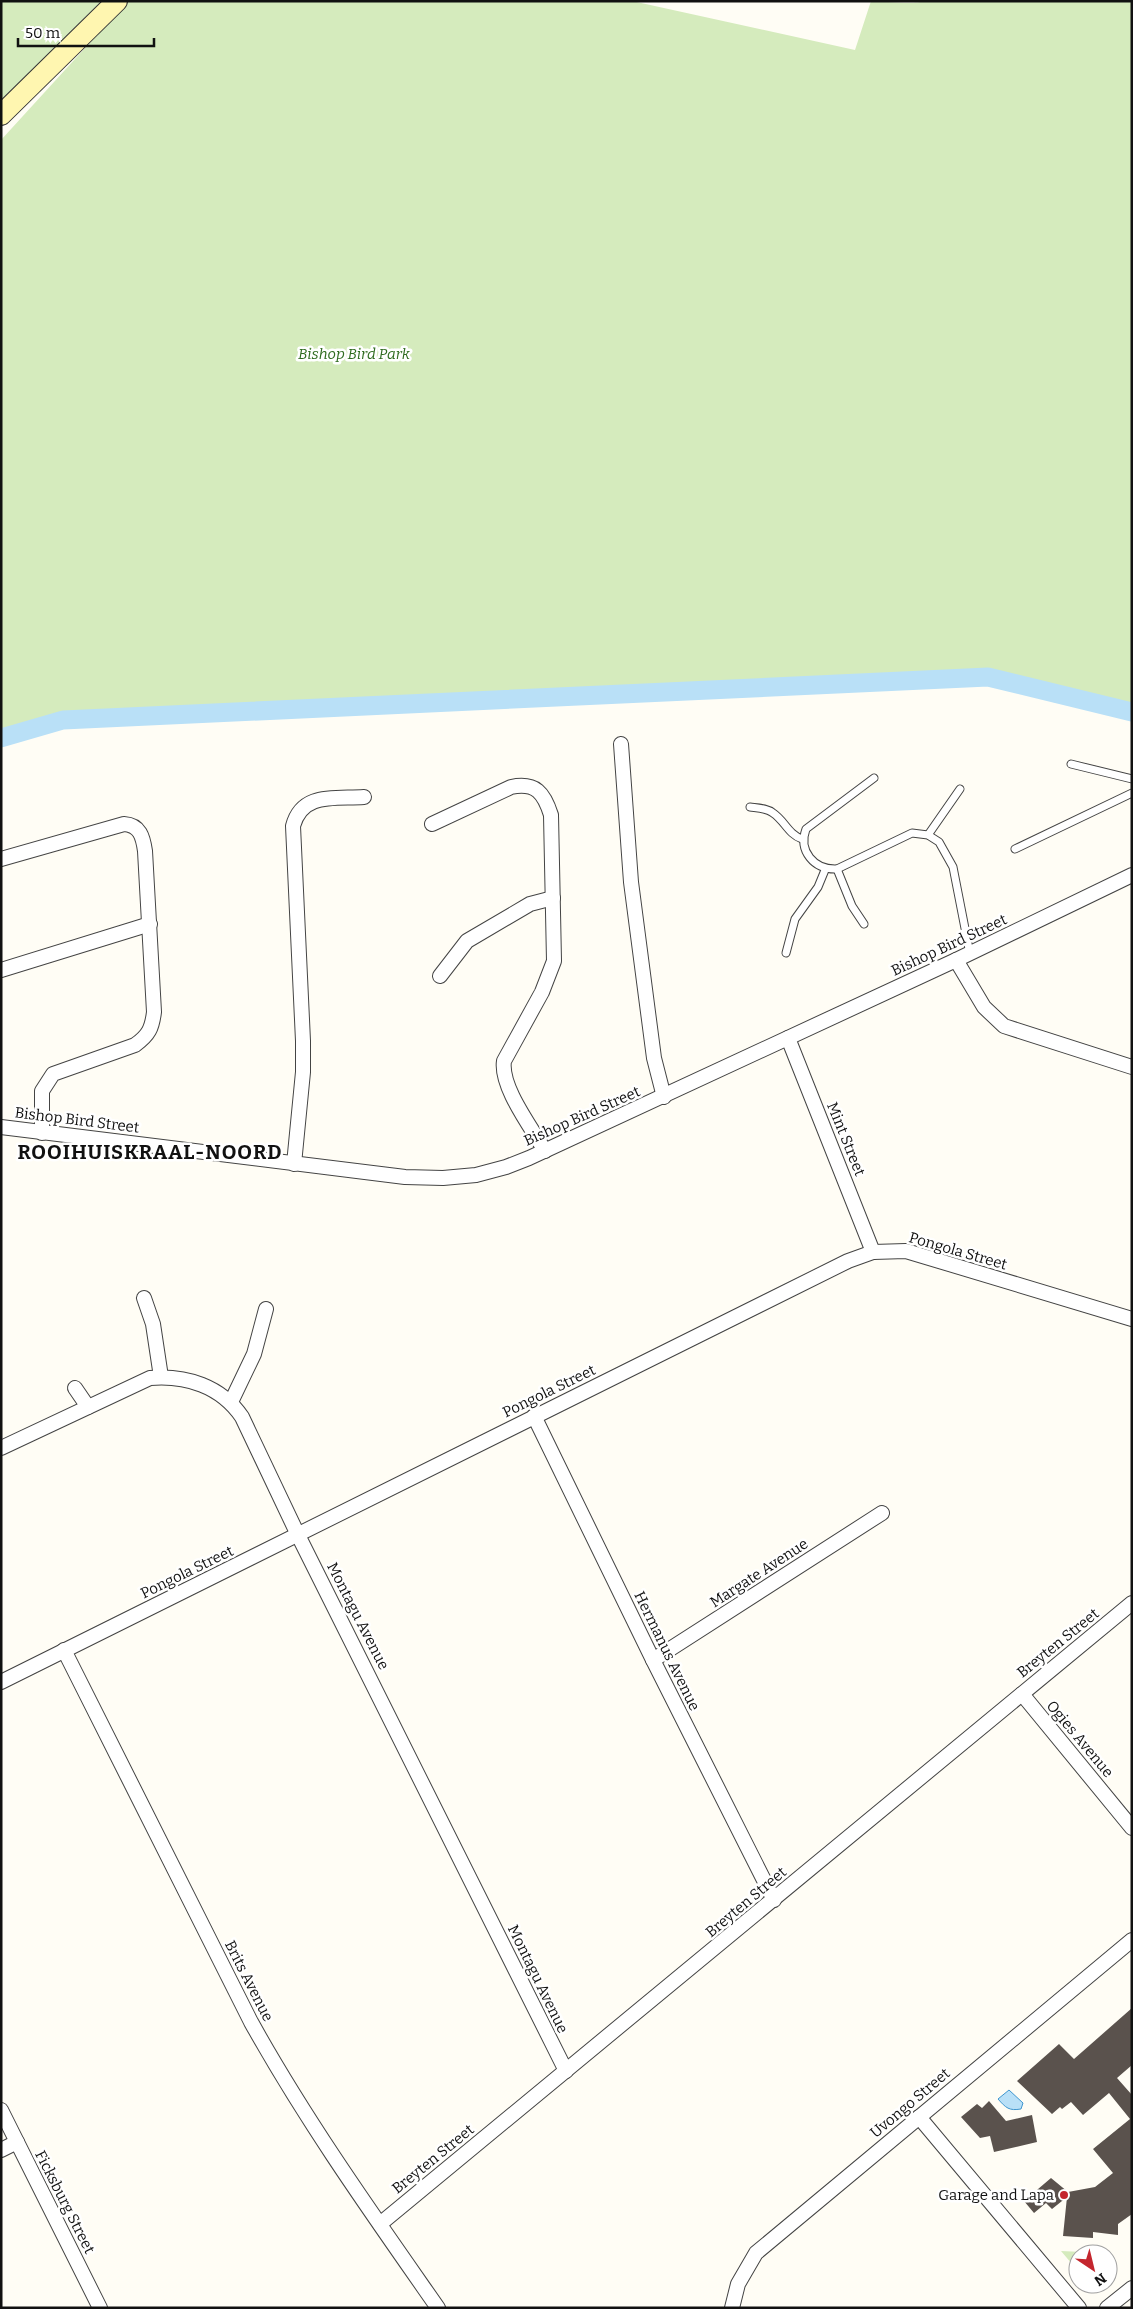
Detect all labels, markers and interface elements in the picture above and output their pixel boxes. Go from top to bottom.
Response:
scale bar [18,15,154,47]
text: 50 m [25,24,61,42]
park label: Bishop Bird Park [298,345,411,363]
street label: Bishop Bird Street [888,910,1010,980]
street label: Bishop Bird Street [521,1082,643,1150]
street label: Mint Street [823,1099,869,1179]
street label: Bishop Bird Street [14,1103,141,1137]
district label: ROOIHUISKRAAL-NOORD [17,1140,283,1164]
street label: Pongola Street [907,1228,1010,1274]
street label: Pongola Street [500,1360,599,1421]
street label: Margate Avenue [707,1535,811,1611]
street label: Pongola Street [138,1541,237,1602]
street label: Montagu Avenue [323,1559,393,1673]
street label: Hermanus Avenue [630,1588,704,1714]
street label: Breyten Street [1014,1604,1103,1681]
street label: Ogies Avenue [1043,1697,1117,1781]
street label: Breyten Street [702,1863,790,1941]
street label: Montagu Avenue [504,1922,572,2036]
street label: Brits Avenue [221,1938,277,2024]
street label: Uvongo Street [866,2064,954,2142]
street label: Breyten Street [389,2120,478,2197]
street label: Ficksburg Street [31,2147,99,2257]
place label: Garage and Lapa [938,2186,1054,2204]
marker: Garage and Lapa [1058,2189,1070,2201]
north arrow [1068,2244,1118,2294]
text: N [1091,2269,1109,2289]

